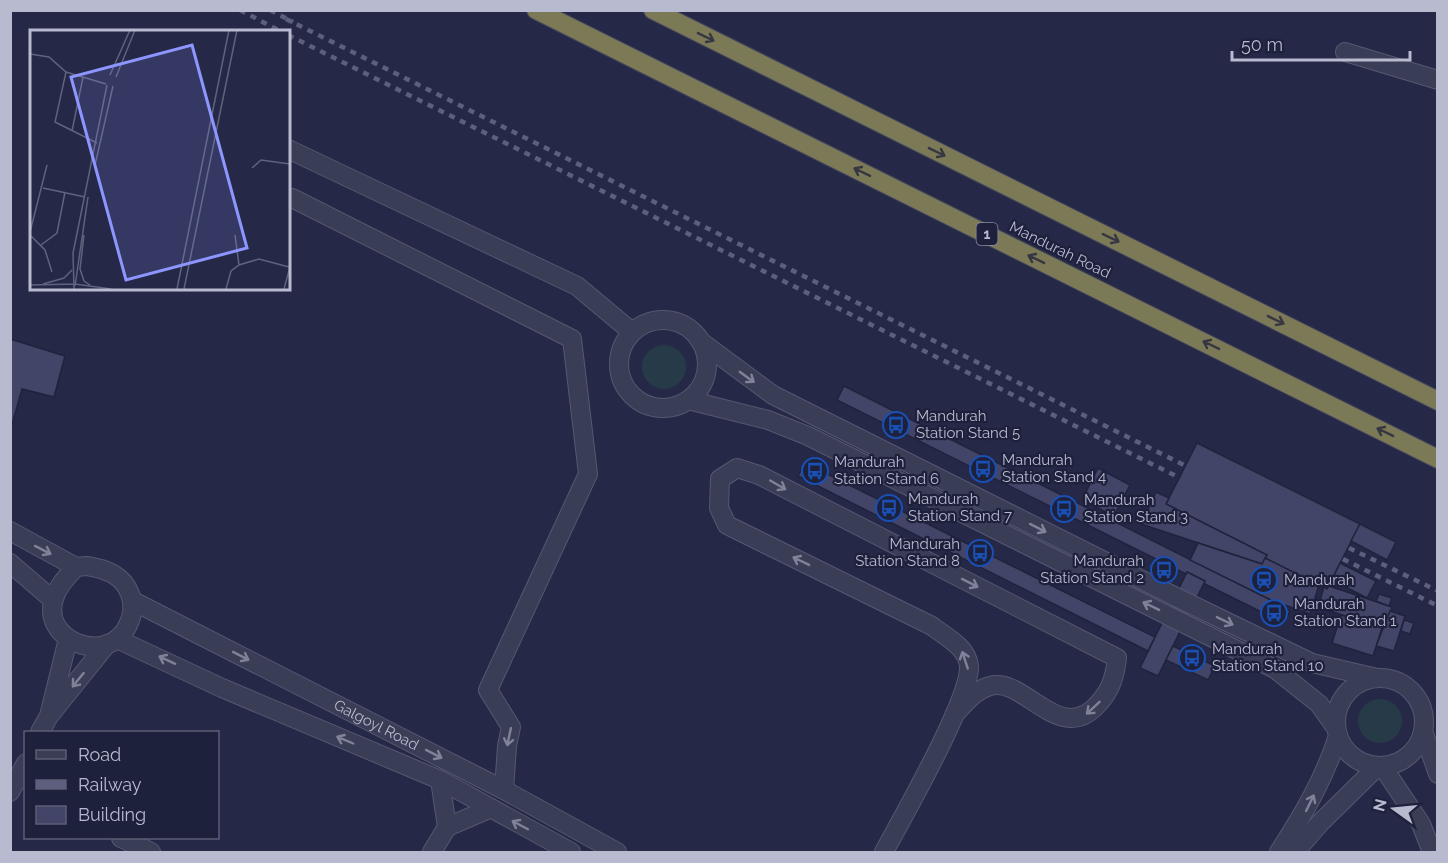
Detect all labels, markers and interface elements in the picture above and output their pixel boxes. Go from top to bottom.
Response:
scale bar [1232,24,1410,62]
inset map [30,30,290,290]
one-way arrow [696,31,714,43]
text: 50 m [1241,34,1283,55]
one-way arrow [927,146,945,158]
one-way arrow [853,165,871,177]
street label: Mandurah Road [1007,218,1113,282]
road number: 1 [976,223,998,245]
one-way arrow [1102,233,1120,245]
one-way arrow [1027,252,1045,264]
one-way arrow [1266,315,1284,327]
one-way arrow [1202,339,1220,351]
one-way arrow [738,371,754,383]
place label: Mandurah Station Stand 5 [916,407,1020,442]
bus stop icon: Mandurah Station Stand 5 [881,410,911,440]
one-way arrow [1377,426,1395,438]
place label: Mandurah Station Stand 4 [1002,451,1106,486]
place label: Mandurah Station Stand 6 [834,453,939,488]
bus stop icon: Mandurah Station Stand 4 [968,454,998,484]
bus stop icon: Mandurah Station Stand 6 [800,456,830,486]
one-way arrow [769,480,786,492]
place label: Mandurah Station Stand 7 [908,490,1012,525]
place label: Mandurah Station Stand 3 [1084,491,1188,526]
bus stop icon: Mandurah Station Stand 7 [874,493,904,523]
bus stop icon: Mandurah Station Stand 3 [1049,494,1079,524]
one-way arrow [1029,523,1047,534]
place label: Mandurah Station Stand 8 [855,535,960,570]
bus stop icon: Mandurah Station Stand 8 [965,538,995,568]
one-way arrow [33,545,51,556]
place label: Mandurah Station Stand 2 [1040,552,1144,587]
one-way arrow [792,555,810,567]
bus stop icon: Mandurah Station Stand 2 [1149,555,1179,585]
station icon: Mandurah [1249,565,1279,595]
place label: Mandurah [1284,571,1354,589]
one-way arrow [961,578,979,590]
place label: Mandurah Station Stand 1 [1294,595,1397,630]
bus stop icon: Mandurah Station Stand 1 [1259,598,1289,628]
one-way arrow [1143,599,1161,611]
one-way arrow [1215,616,1233,628]
place label: Mandurah Station Stand 10 [1212,640,1324,675]
bus stop icon: Mandurah Station Stand 10 [1177,643,1207,673]
one-way arrow [232,650,249,662]
one-way arrow [959,650,970,669]
one-way arrow [158,654,176,666]
one-way arrow [72,672,85,688]
street label: Galgoyl Road [331,696,422,754]
one-way arrow [1085,701,1100,715]
one-way arrow [503,726,514,746]
legend [24,731,219,839]
one-way arrow [336,734,354,745]
text: Road [78,744,121,765]
one-way arrow [424,749,442,760]
text: Railway [78,774,142,795]
north arrow [1364,779,1424,839]
one-way arrow [1304,795,1316,812]
text: N [1369,797,1391,814]
text: Building [78,804,146,825]
one-way arrow [511,819,529,830]

